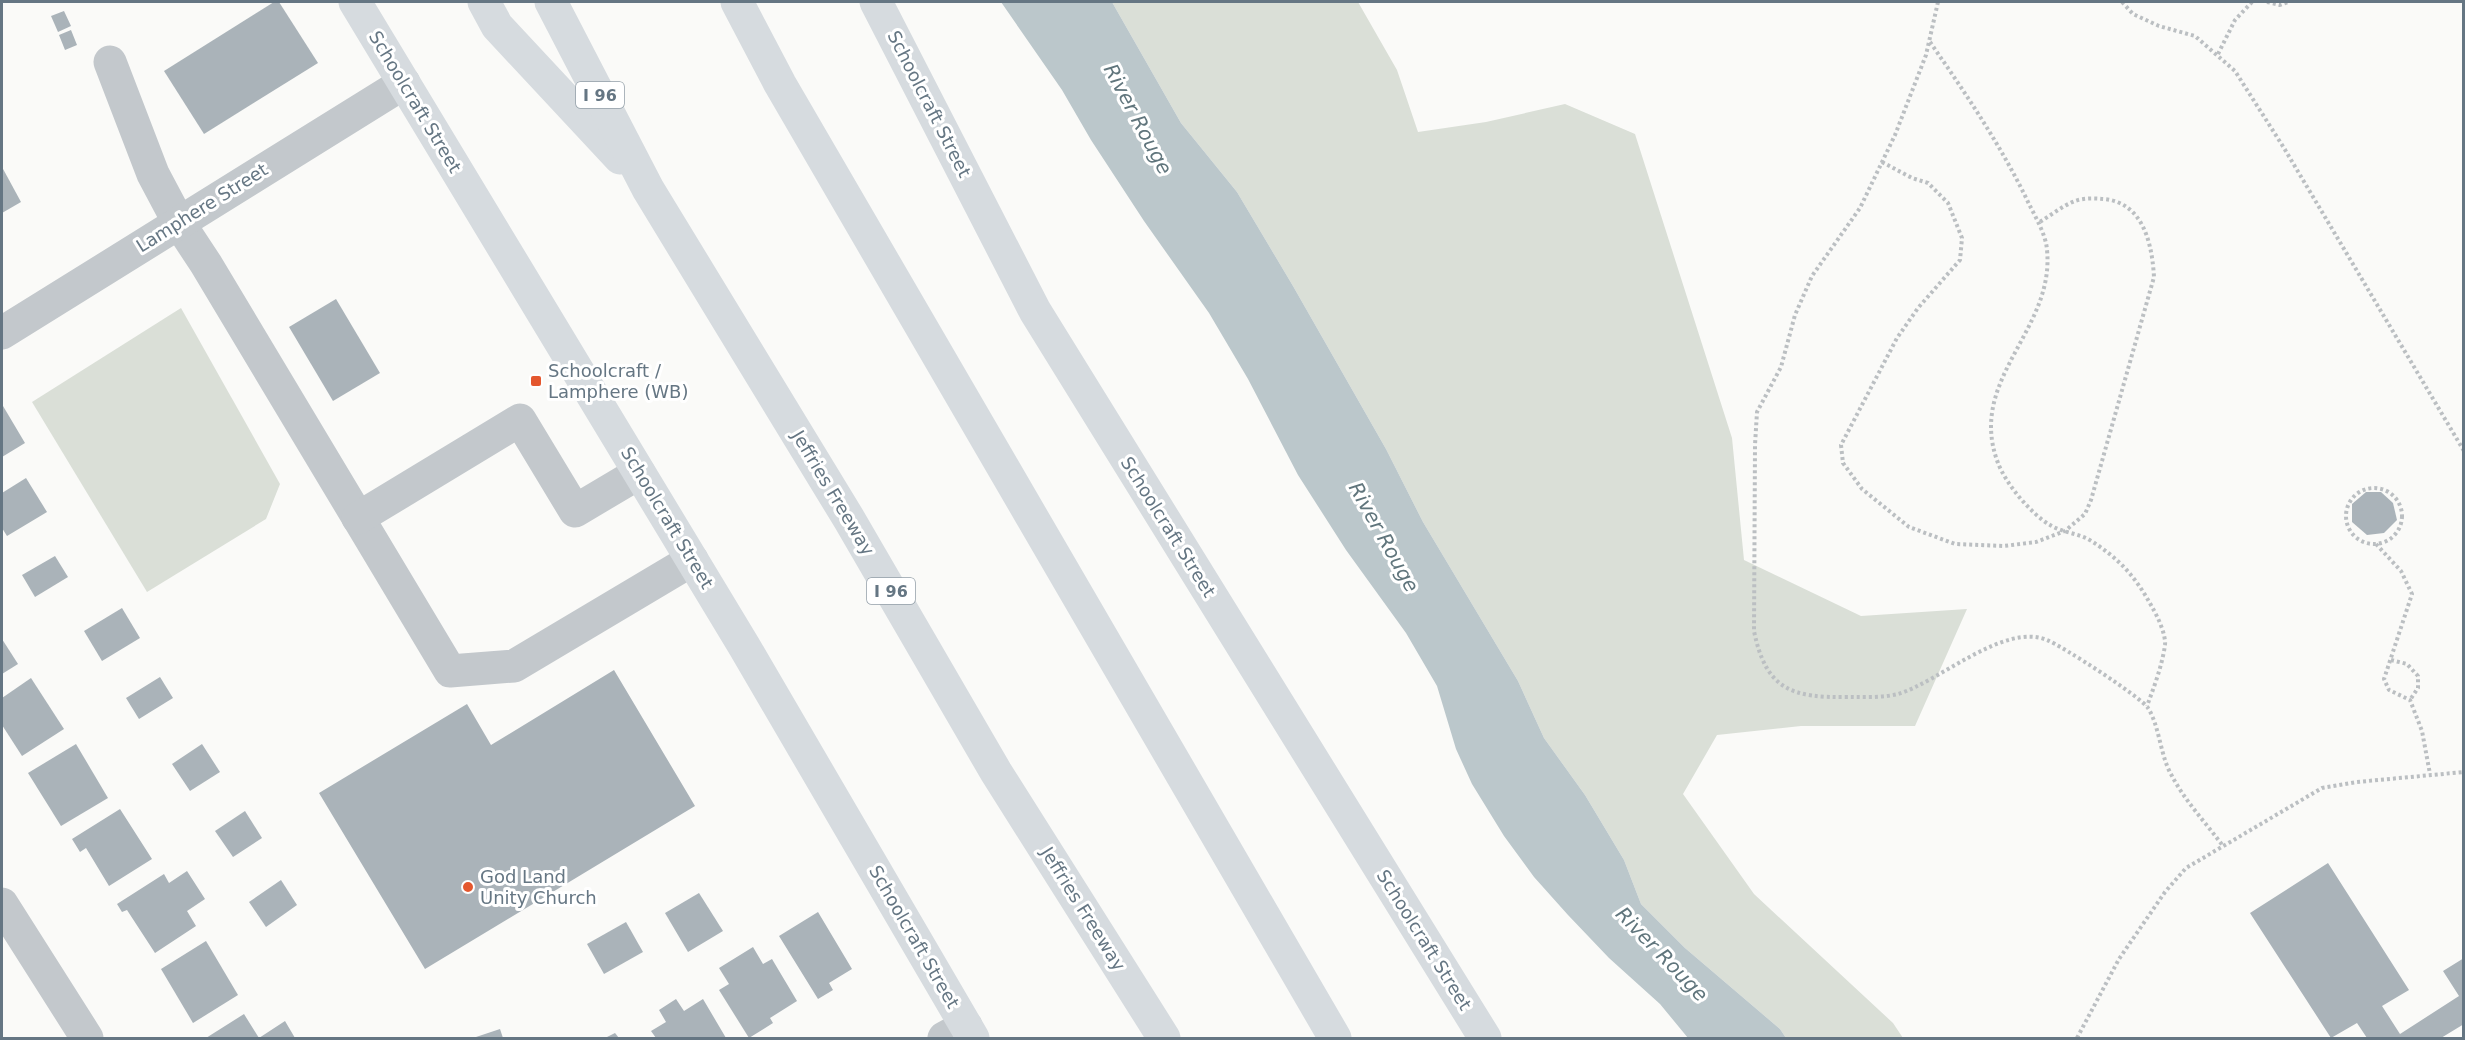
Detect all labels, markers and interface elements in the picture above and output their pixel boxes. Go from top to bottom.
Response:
street label: Schoolcraft Street [365,27,466,176]
street label: Schoolcraft Street [883,27,975,181]
water label: River Rouge [1099,60,1177,178]
road number: I 96 [576,82,624,108]
street label: Lamphere Street [132,159,271,256]
place label: Schoolcraft / Lamphere (WB) [548,360,689,402]
marker: Schoolcraft / Lamphere (WB) [529,374,543,388]
street label: Jeffries Freeway [787,426,879,559]
street label: Schoolcraft Street [617,443,718,592]
street label: Schoolcraft Street [1117,453,1220,601]
water label: River Rouge [1344,478,1424,596]
road number: I 96 [867,578,915,604]
street label: Jeffries Freeway [1036,842,1130,975]
street label: Schoolcraft Street [865,862,964,1012]
place label: God Land Unity Church [480,866,597,908]
street label: Schoolcraft Street [1373,866,1476,1014]
marker: God Land Unity Church [461,880,475,894]
water label: River Rouge [1611,902,1713,1006]

